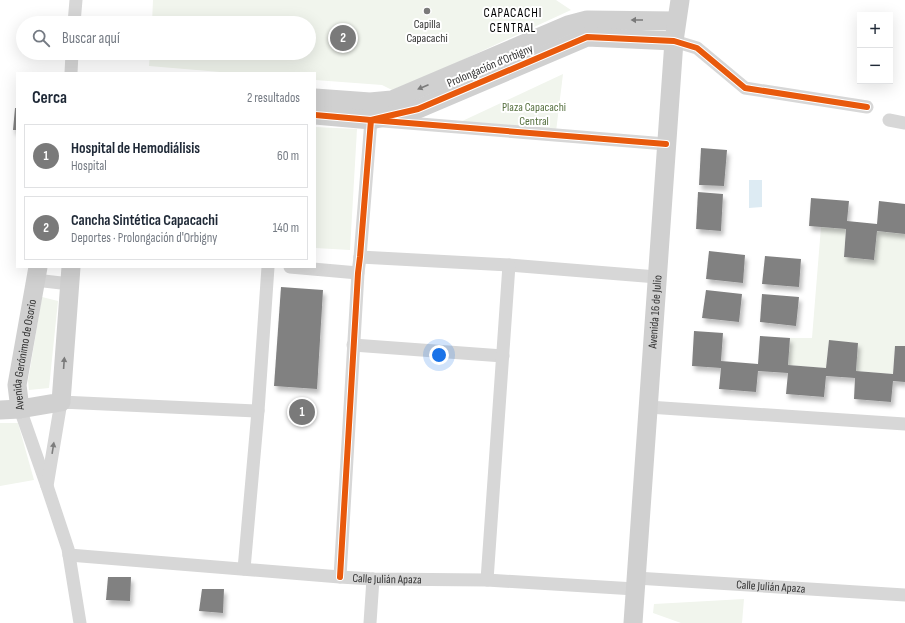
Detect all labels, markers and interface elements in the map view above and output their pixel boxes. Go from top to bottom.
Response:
district label: CAPACACHI CENTRAL [484,5,542,36]
marker: Capilla Capacachi [422,6,432,16]
map controls [857,12,893,84]
button: + [857,12,893,48]
search box [16,16,316,60]
place label: Capilla Capacachi [406,17,448,46]
one-way arrow [631,17,643,24]
pin: 2 [330,23,356,53]
icon: search [30,27,52,49]
text: Buscar aquí [62,29,120,48]
street label: Prolongación d'Orbigny [445,41,536,91]
button: − [857,48,893,84]
one-way arrow [416,84,428,90]
text: Cerca [32,88,67,108]
text: 2 resultados [247,90,300,106]
park label: Plaza Capacachi Central [502,100,566,129]
text: Hospital de Hemodiálisis [71,139,200,158]
text: 1 [43,148,49,164]
text: 60 m [277,148,299,164]
text: Hospital [71,158,107,174]
text: Cancha Sintética Capacachi [71,211,218,230]
text: 2 [43,220,49,236]
text: 140 m [273,220,299,236]
text: Deportes · Prolongación d'Orbigny [71,230,217,246]
street label: Avenida 16 de Julio [645,274,665,350]
street label: Avenida Gerónimo de Osorio [9,298,40,412]
your location [429,345,449,365]
one-way arrow [60,357,67,369]
pin: 1 [289,397,315,427]
one-way arrow [51,442,57,454]
street label: Calle Julián Apaza [352,570,422,587]
street label: Calle Julián Apaza [736,577,806,596]

